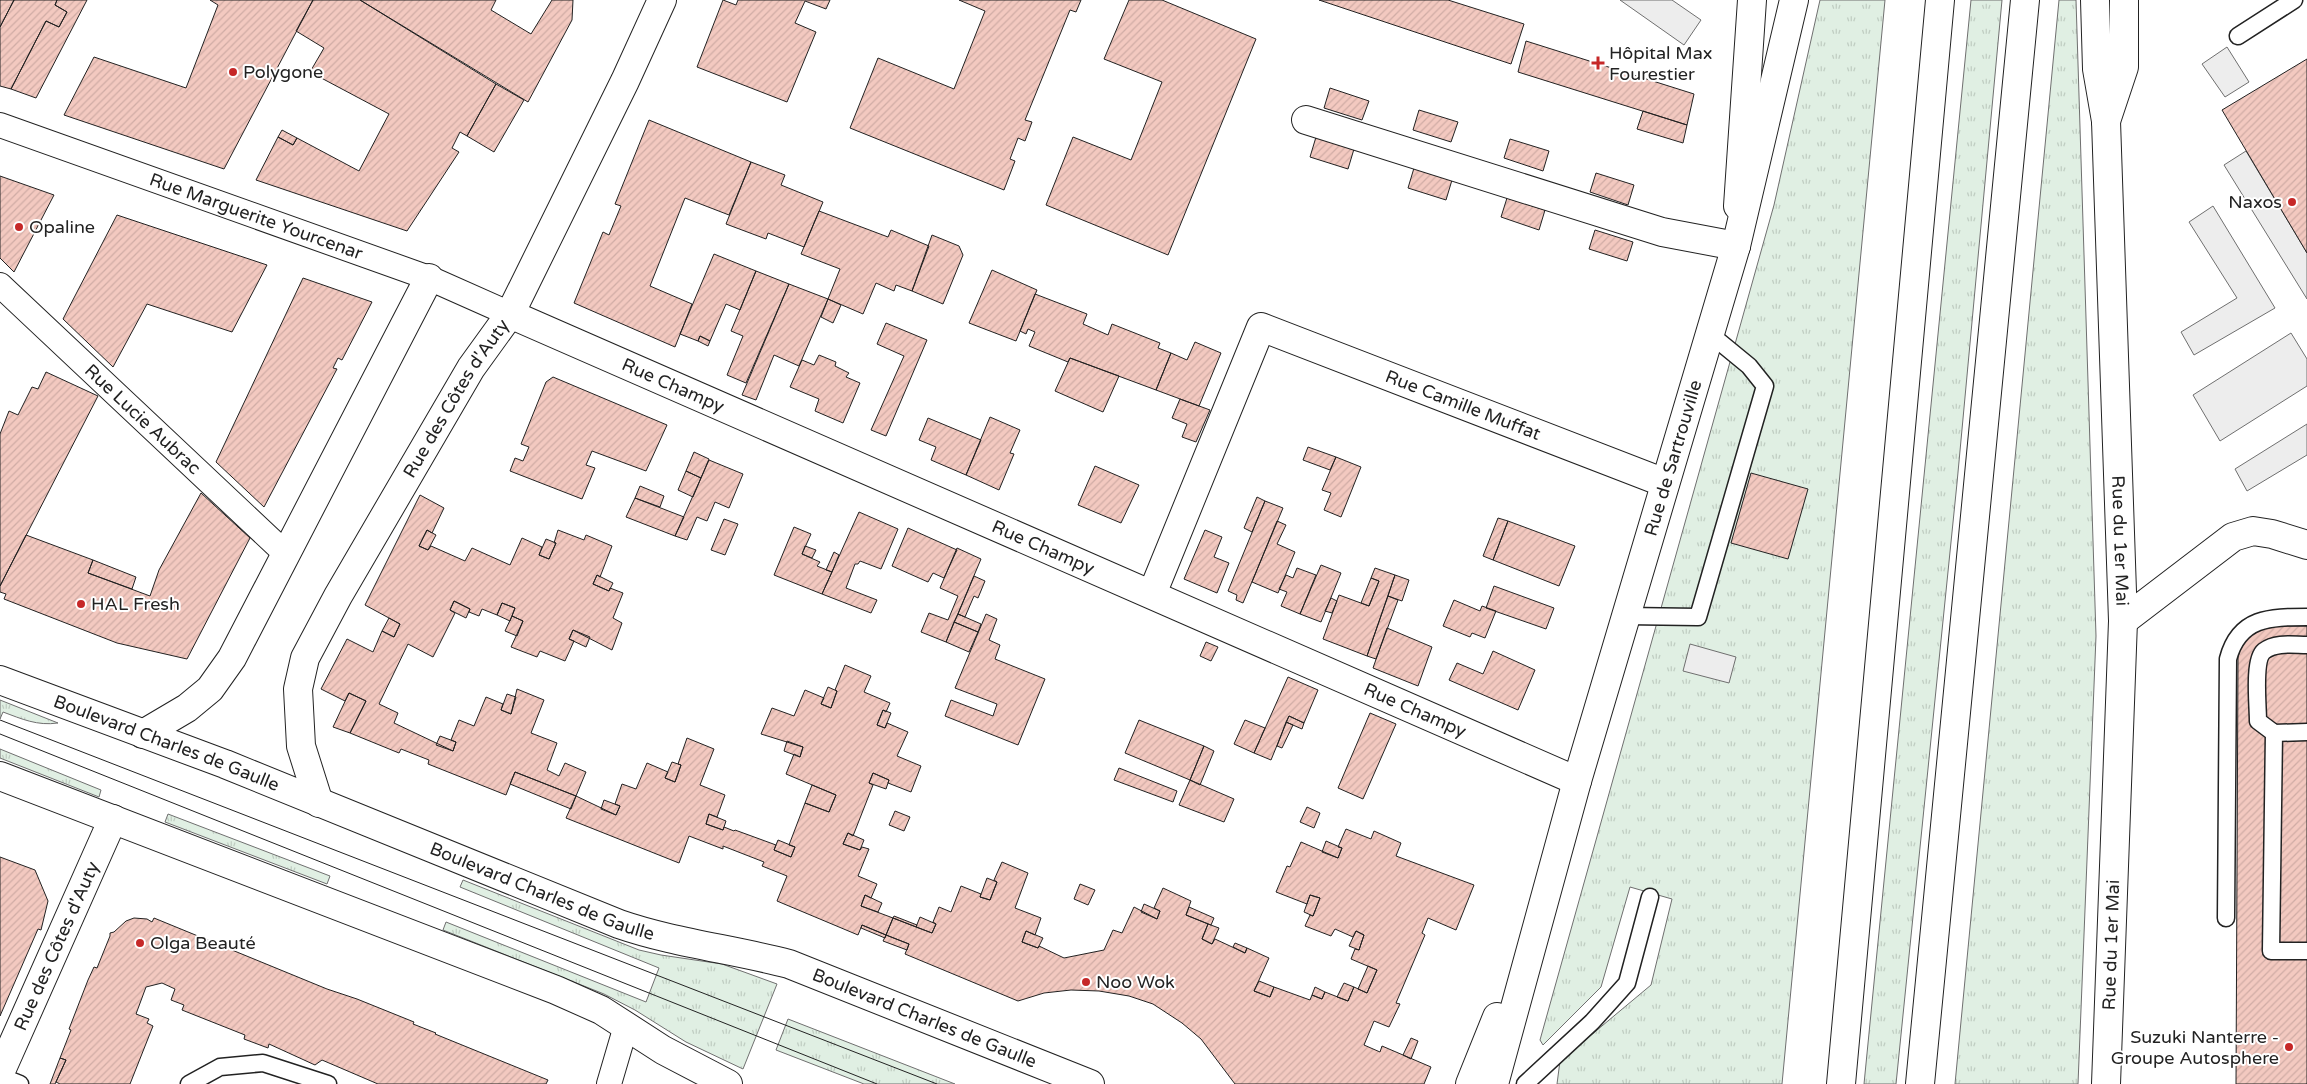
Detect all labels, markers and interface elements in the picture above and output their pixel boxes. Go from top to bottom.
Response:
place label: Hôpital Max Fourestier [1609,42,1713,85]
marker: Hôpital Max Fourestier [1591,56,1605,70]
place label: Polygone [243,61,323,83]
marker: Polygone [227,66,239,78]
street label: Rue Marguerite Yourcenar [147,168,366,265]
place label: Naxos [2228,191,2282,213]
marker: Naxos [2286,196,2298,208]
place label: Opaline [29,216,95,238]
marker: Opaline [13,221,25,233]
street label: Rue des Côtes d'Auty [398,315,514,482]
street label: Rue Champy [618,353,728,418]
street label: Rue Lucie Aubrac [80,359,205,479]
street label: Rue Camille Muffat [1382,365,1544,445]
street label: Rue de Sartrouville [1639,377,1707,539]
street label: Rue du 1er Mai [2107,475,2133,606]
street label: Rue Champy [988,515,1098,580]
place label: HAL Fresh [91,593,180,615]
marker: HAL Fresh [75,598,87,610]
street label: Rue Champy [1360,678,1470,742]
street label: Boulevard Charles de Gaulle [51,690,283,796]
street label: Boulevard Charles de Gaulle [427,837,657,945]
street label: Rue des Côtes d'Auty [9,858,104,1034]
street label: Rue du 1er Mai [2098,879,2124,1011]
place label: Olga Beauté [150,932,256,954]
marker: Olga Beauté [134,937,146,949]
street label: Boulevard Charles de Gaulle [809,963,1040,1073]
place label: Noo Wok [1096,971,1175,993]
marker: Noo Wok [1080,976,1092,988]
place label: Suzuki Nanterre - Groupe Autosphere [2111,1026,2279,1069]
marker: Suzuki Nanterre - Groupe Autosphere [2283,1041,2295,1053]

